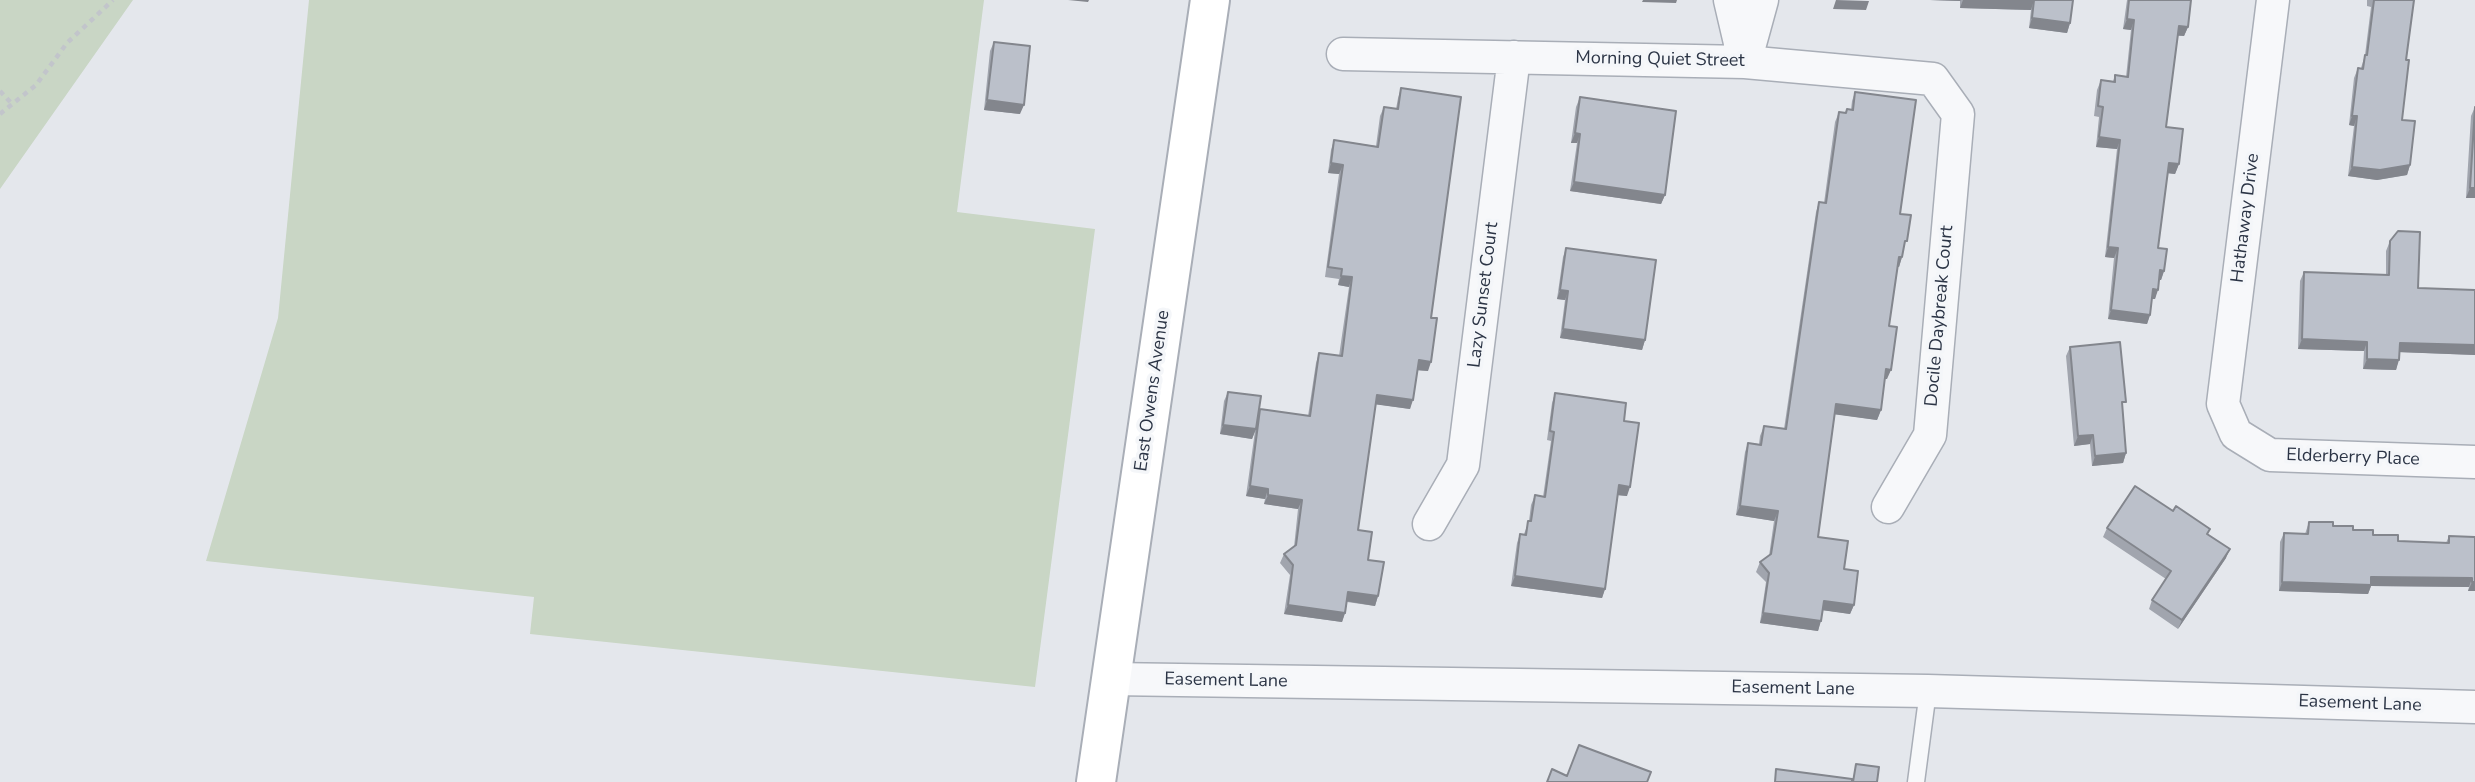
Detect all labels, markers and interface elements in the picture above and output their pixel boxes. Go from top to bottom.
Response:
street label: Morning Quiet Street [1575,48,1745,72]
street label: Hathaway Drive [2227,152,2265,284]
street label: Lazy Sunset Court [1464,221,1504,369]
street label: Docile Daybreak Court [1921,225,1959,407]
street label: East Owens Avenue [1131,309,1175,473]
street label: Elderberry Place [2286,445,2420,471]
street label: Easement Lane [1164,669,1288,693]
street label: Easement Lane [1731,677,1855,701]
street label: Easement Lane [2298,691,2422,717]

